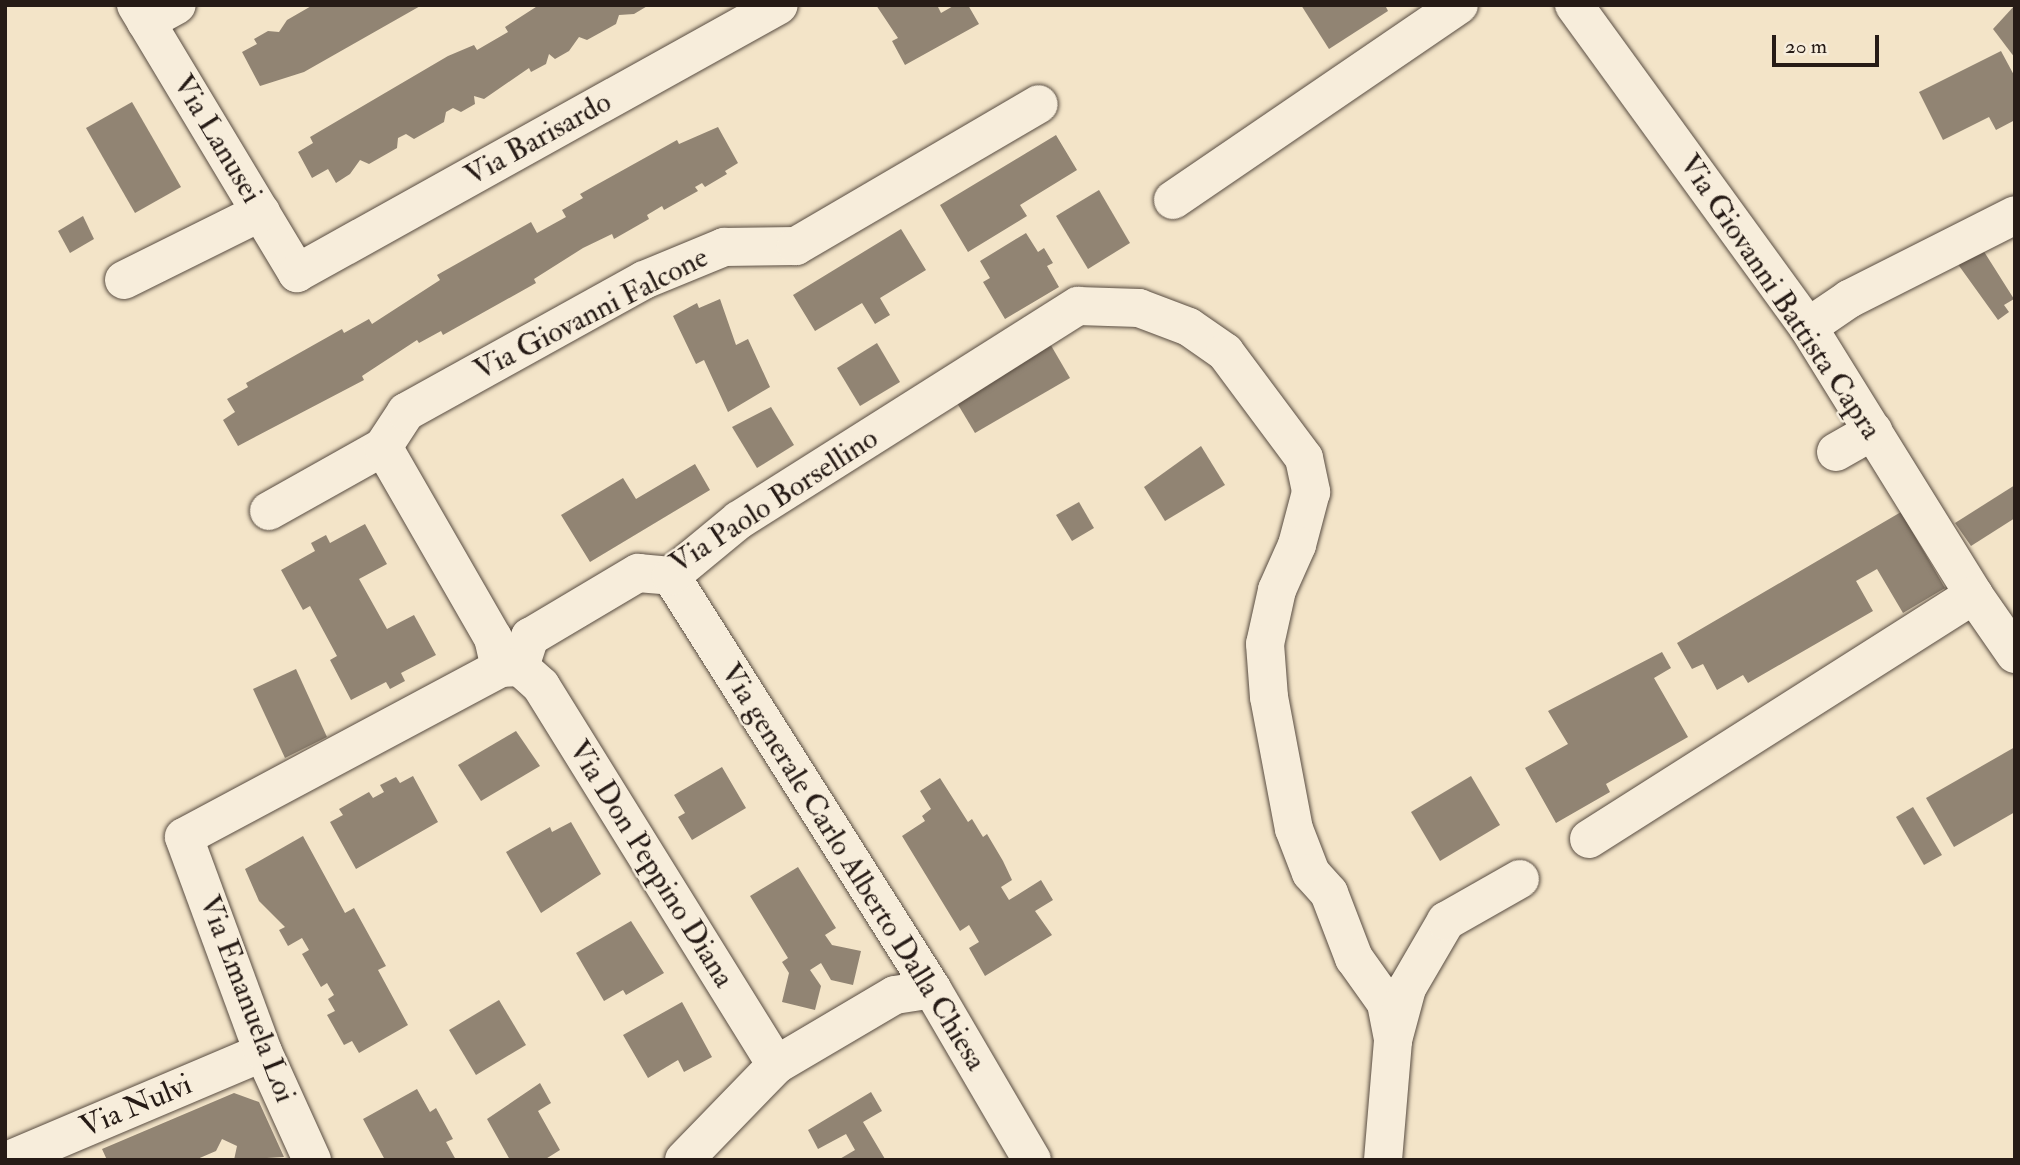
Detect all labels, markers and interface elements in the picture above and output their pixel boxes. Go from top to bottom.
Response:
scale bar [1775,21,1882,65]
text: 20 m [1785,33,1827,60]
street label: Via Lanusei [165,68,269,210]
street label: Via Barisardo [459,84,617,194]
street label: Via Giovanni Battista Capra [1671,148,1889,446]
street label: Via Giovanni Falcone [468,239,714,389]
street label: Via Paolo Borsellino [663,420,885,582]
street label: Via generale Carlo Alberto Dalla Chiesa [712,657,994,1077]
street label: Via Don Peppino Diana [560,734,742,994]
street label: Via Emanuela Loi [191,890,303,1108]
street label: Via Nulvi [75,1066,197,1146]

